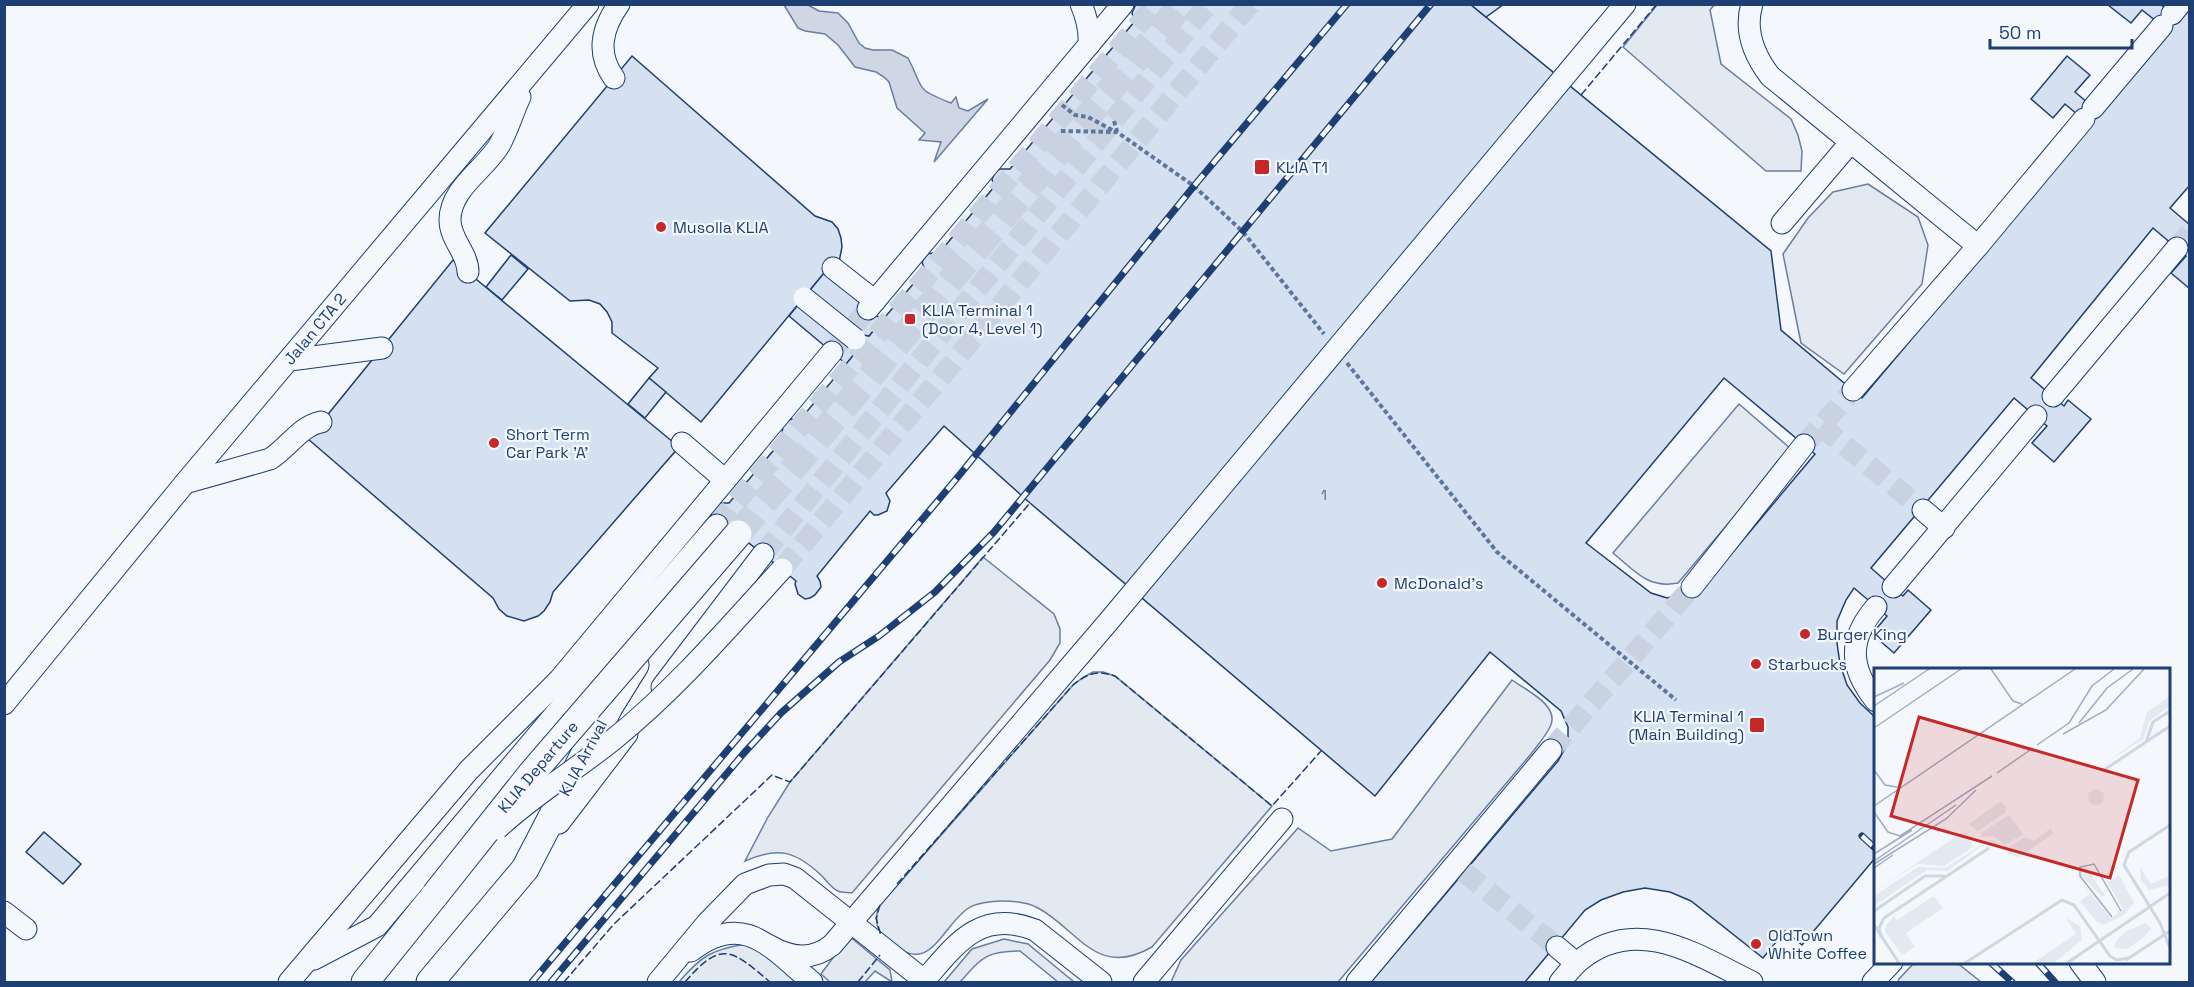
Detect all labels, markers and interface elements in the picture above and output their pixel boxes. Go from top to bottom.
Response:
scale bar [1990,12,2132,50]
text: 50 m [1999,21,2041,44]
place label: KLIA T1 [1276,157,1328,178]
marker: KLIA T1 [1253,158,1271,176]
place label: Musolla KLIA [673,217,769,238]
marker: Musolla KLIA [654,220,668,234]
street label: Jalan CTA 2 [279,289,351,369]
place label: KLIA Terminal 1 (Door 4, Level 1) [922,300,1043,339]
marker: KLIA Terminal 1 (Door 4, Level 1) [903,312,917,326]
place label: Short Term Car Park 'A' [506,424,590,463]
marker: Short Term Car Park 'A' [487,436,501,450]
house number: 1 [1321,486,1327,504]
place label: McDonald's [1394,573,1484,594]
marker: McDonald's [1375,576,1389,590]
place label: Burger King [1817,624,1907,645]
marker: Burger King [1798,627,1812,641]
place label: Starbucks [1768,654,1847,675]
marker: Starbucks [1749,657,1763,671]
inset map [1874,668,2170,963]
place label: KLIA Terminal 1 (Main Building) [1629,706,1744,745]
street label: KLIA Departure [493,716,583,818]
street label: KLIA Arrival [554,716,612,800]
marker: KLIA Terminal 1 (Main Building) [1748,716,1766,734]
place label: OldTown White Coffee [1768,925,1867,964]
marker: OldTown White Coffee [1749,937,1763,951]

